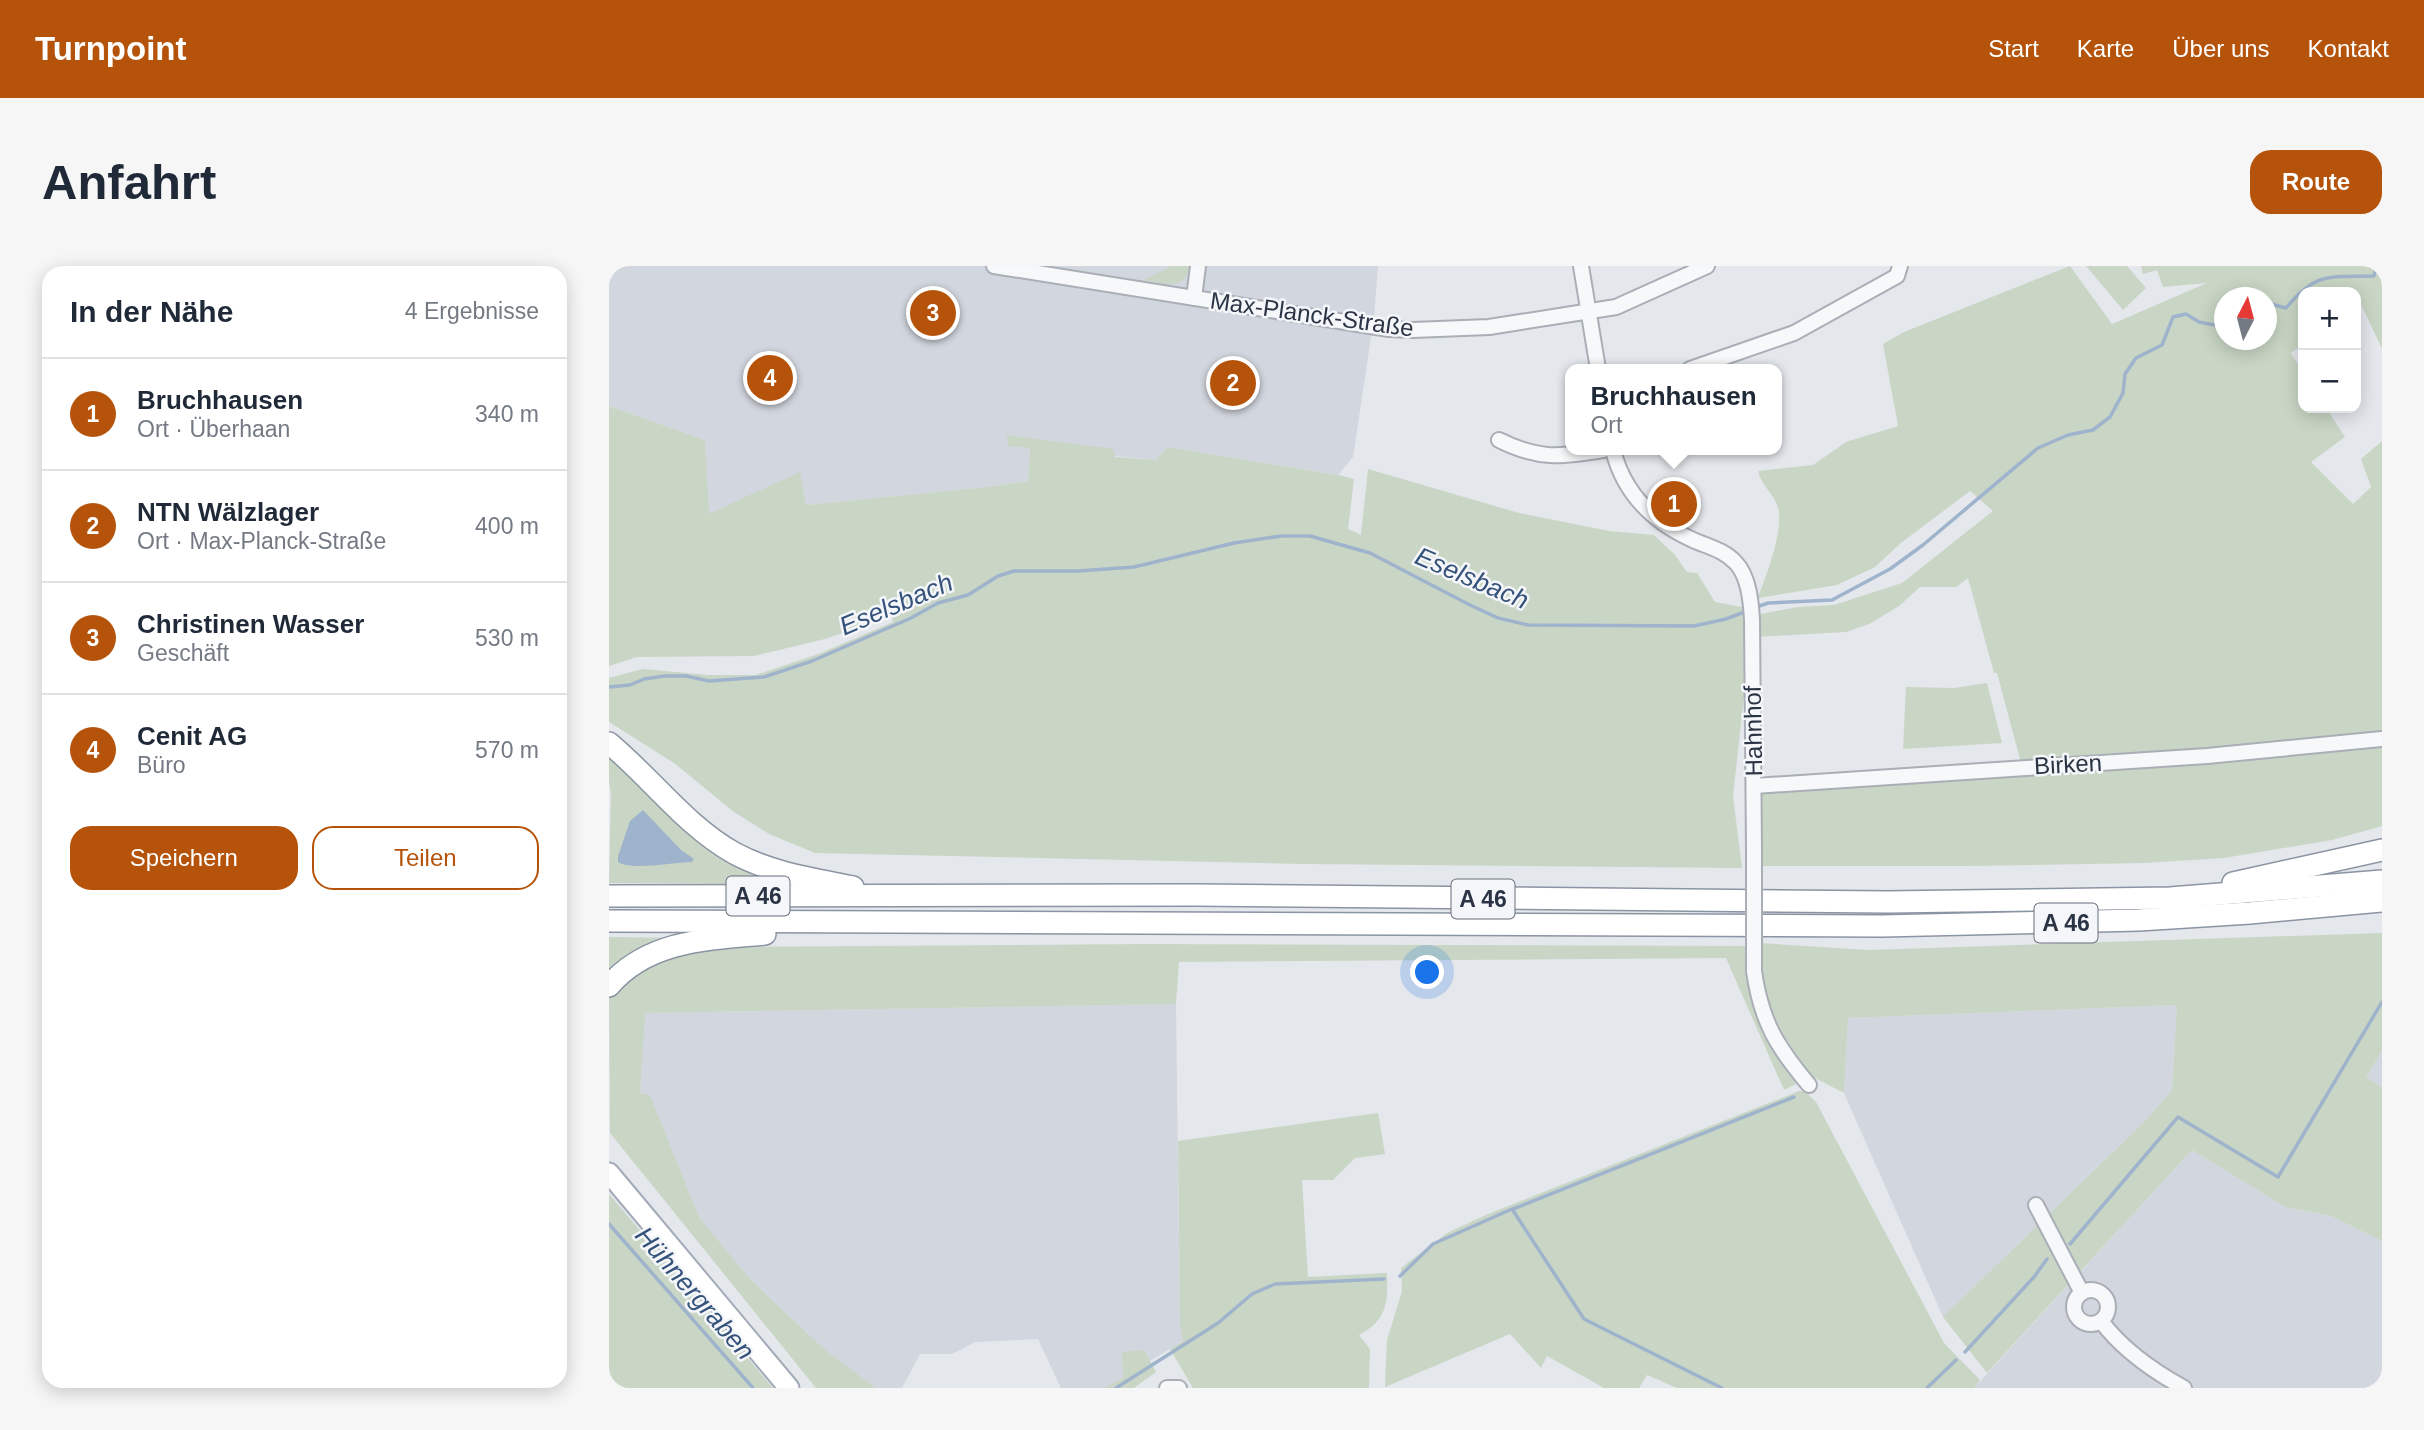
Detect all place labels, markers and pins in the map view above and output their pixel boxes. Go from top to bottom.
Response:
pin: 3 [910,287,956,339]
pin: 4 [747,352,793,404]
pin: 2 [1210,357,1256,409]
pin: 1 [1651,478,1697,530]

